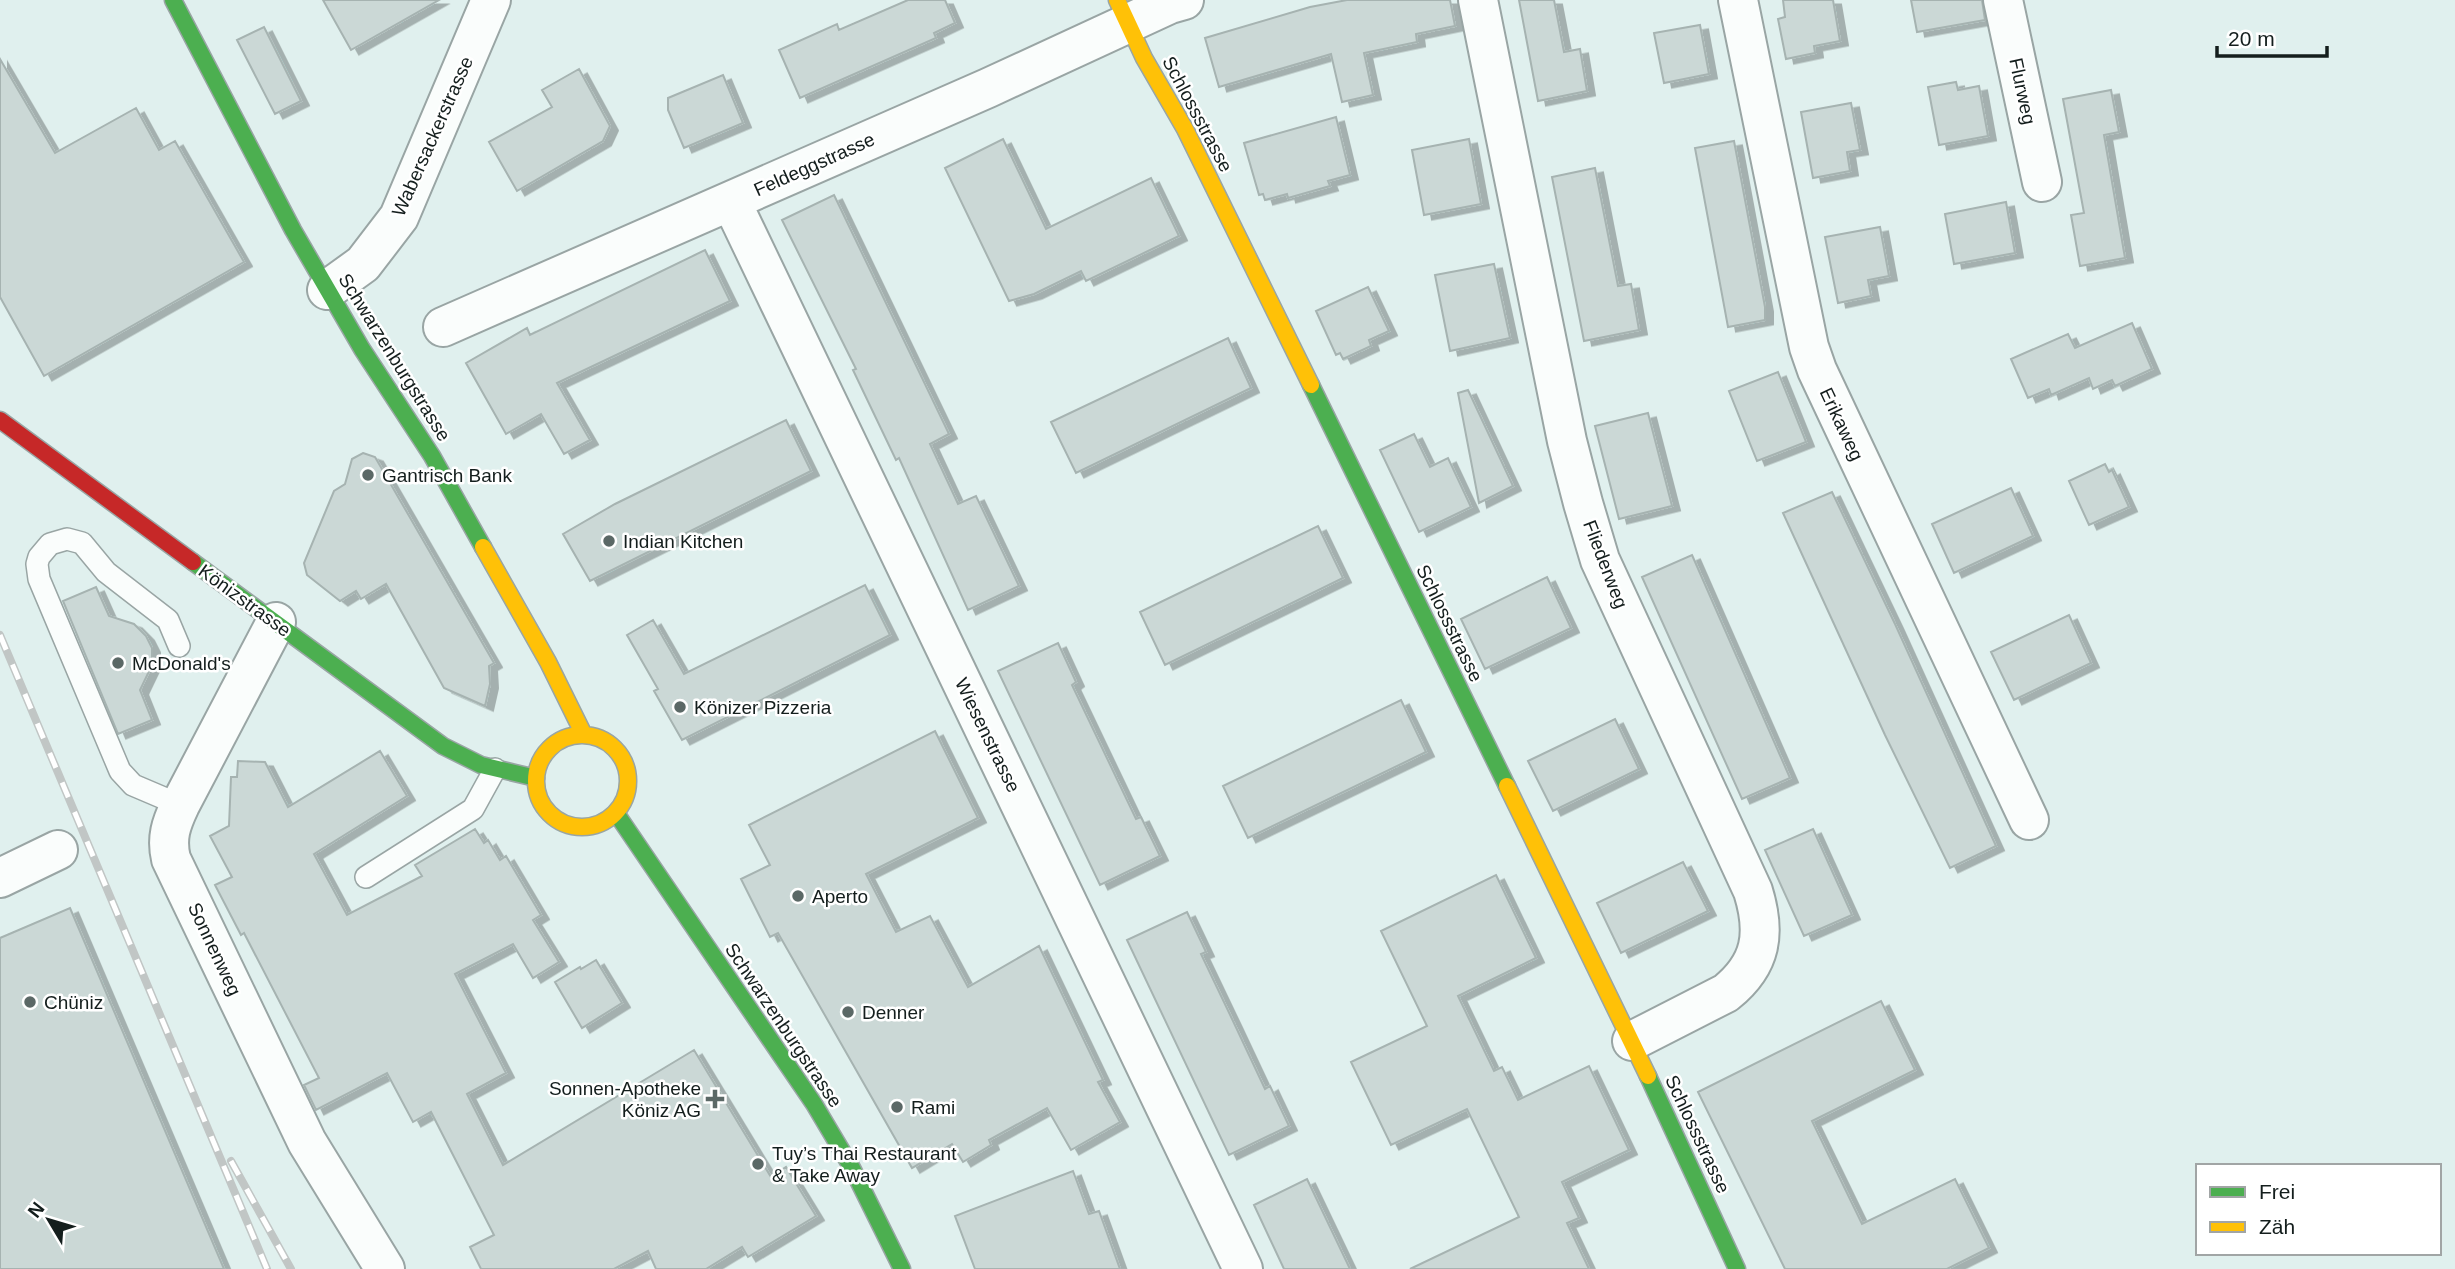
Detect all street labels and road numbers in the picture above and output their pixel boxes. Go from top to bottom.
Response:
street label: Wabersackerstrasse [388,53,477,219]
street label: Schlossstrasse [1158,53,1237,176]
street label: Flurweg [2005,56,2040,126]
street label: Feldeggstrasse [751,128,878,200]
street label: Schwarzenburgstrasse [334,270,455,445]
street label: Erikaweg [1816,384,1868,464]
street label: Fliederweg [1579,517,1632,611]
street label: Könizstrasse [195,560,295,641]
street label: Schlossstrasse [1412,561,1487,685]
street label: Wiesenstrasse [951,675,1024,796]
street label: Sonnenweg [184,899,245,999]
street label: Schwarzenburgstrasse [721,939,846,1111]
street label: Schlossstrasse [1661,1072,1734,1197]

